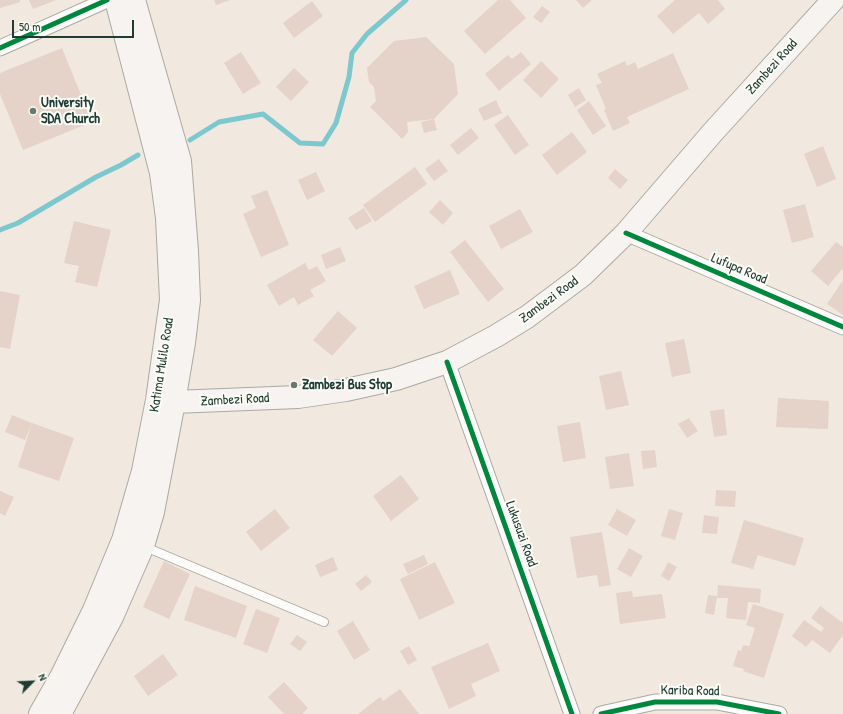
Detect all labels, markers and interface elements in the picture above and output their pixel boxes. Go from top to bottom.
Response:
scale bar [14,12,136,38]
text: 50 m [19,18,40,35]
street label: Zambezi Road [743,36,801,98]
place label: University SDA Church [41,95,100,128]
marker: University SDA Church [28,106,38,116]
street label: Lufupa Road [709,250,769,288]
street label: Zambezi Road [516,273,582,327]
street label: Katima Mulilo Road [146,317,178,413]
place label: Zambezi Bus Stop [302,377,392,393]
marker: Zambezi Bus Stop [289,380,299,390]
street label: Zambezi Road [200,390,270,410]
street label: Lukusuzi Road [501,499,541,569]
north arrow [12,662,52,702]
text: N [35,672,51,683]
street label: Kariba Road [660,682,720,700]

